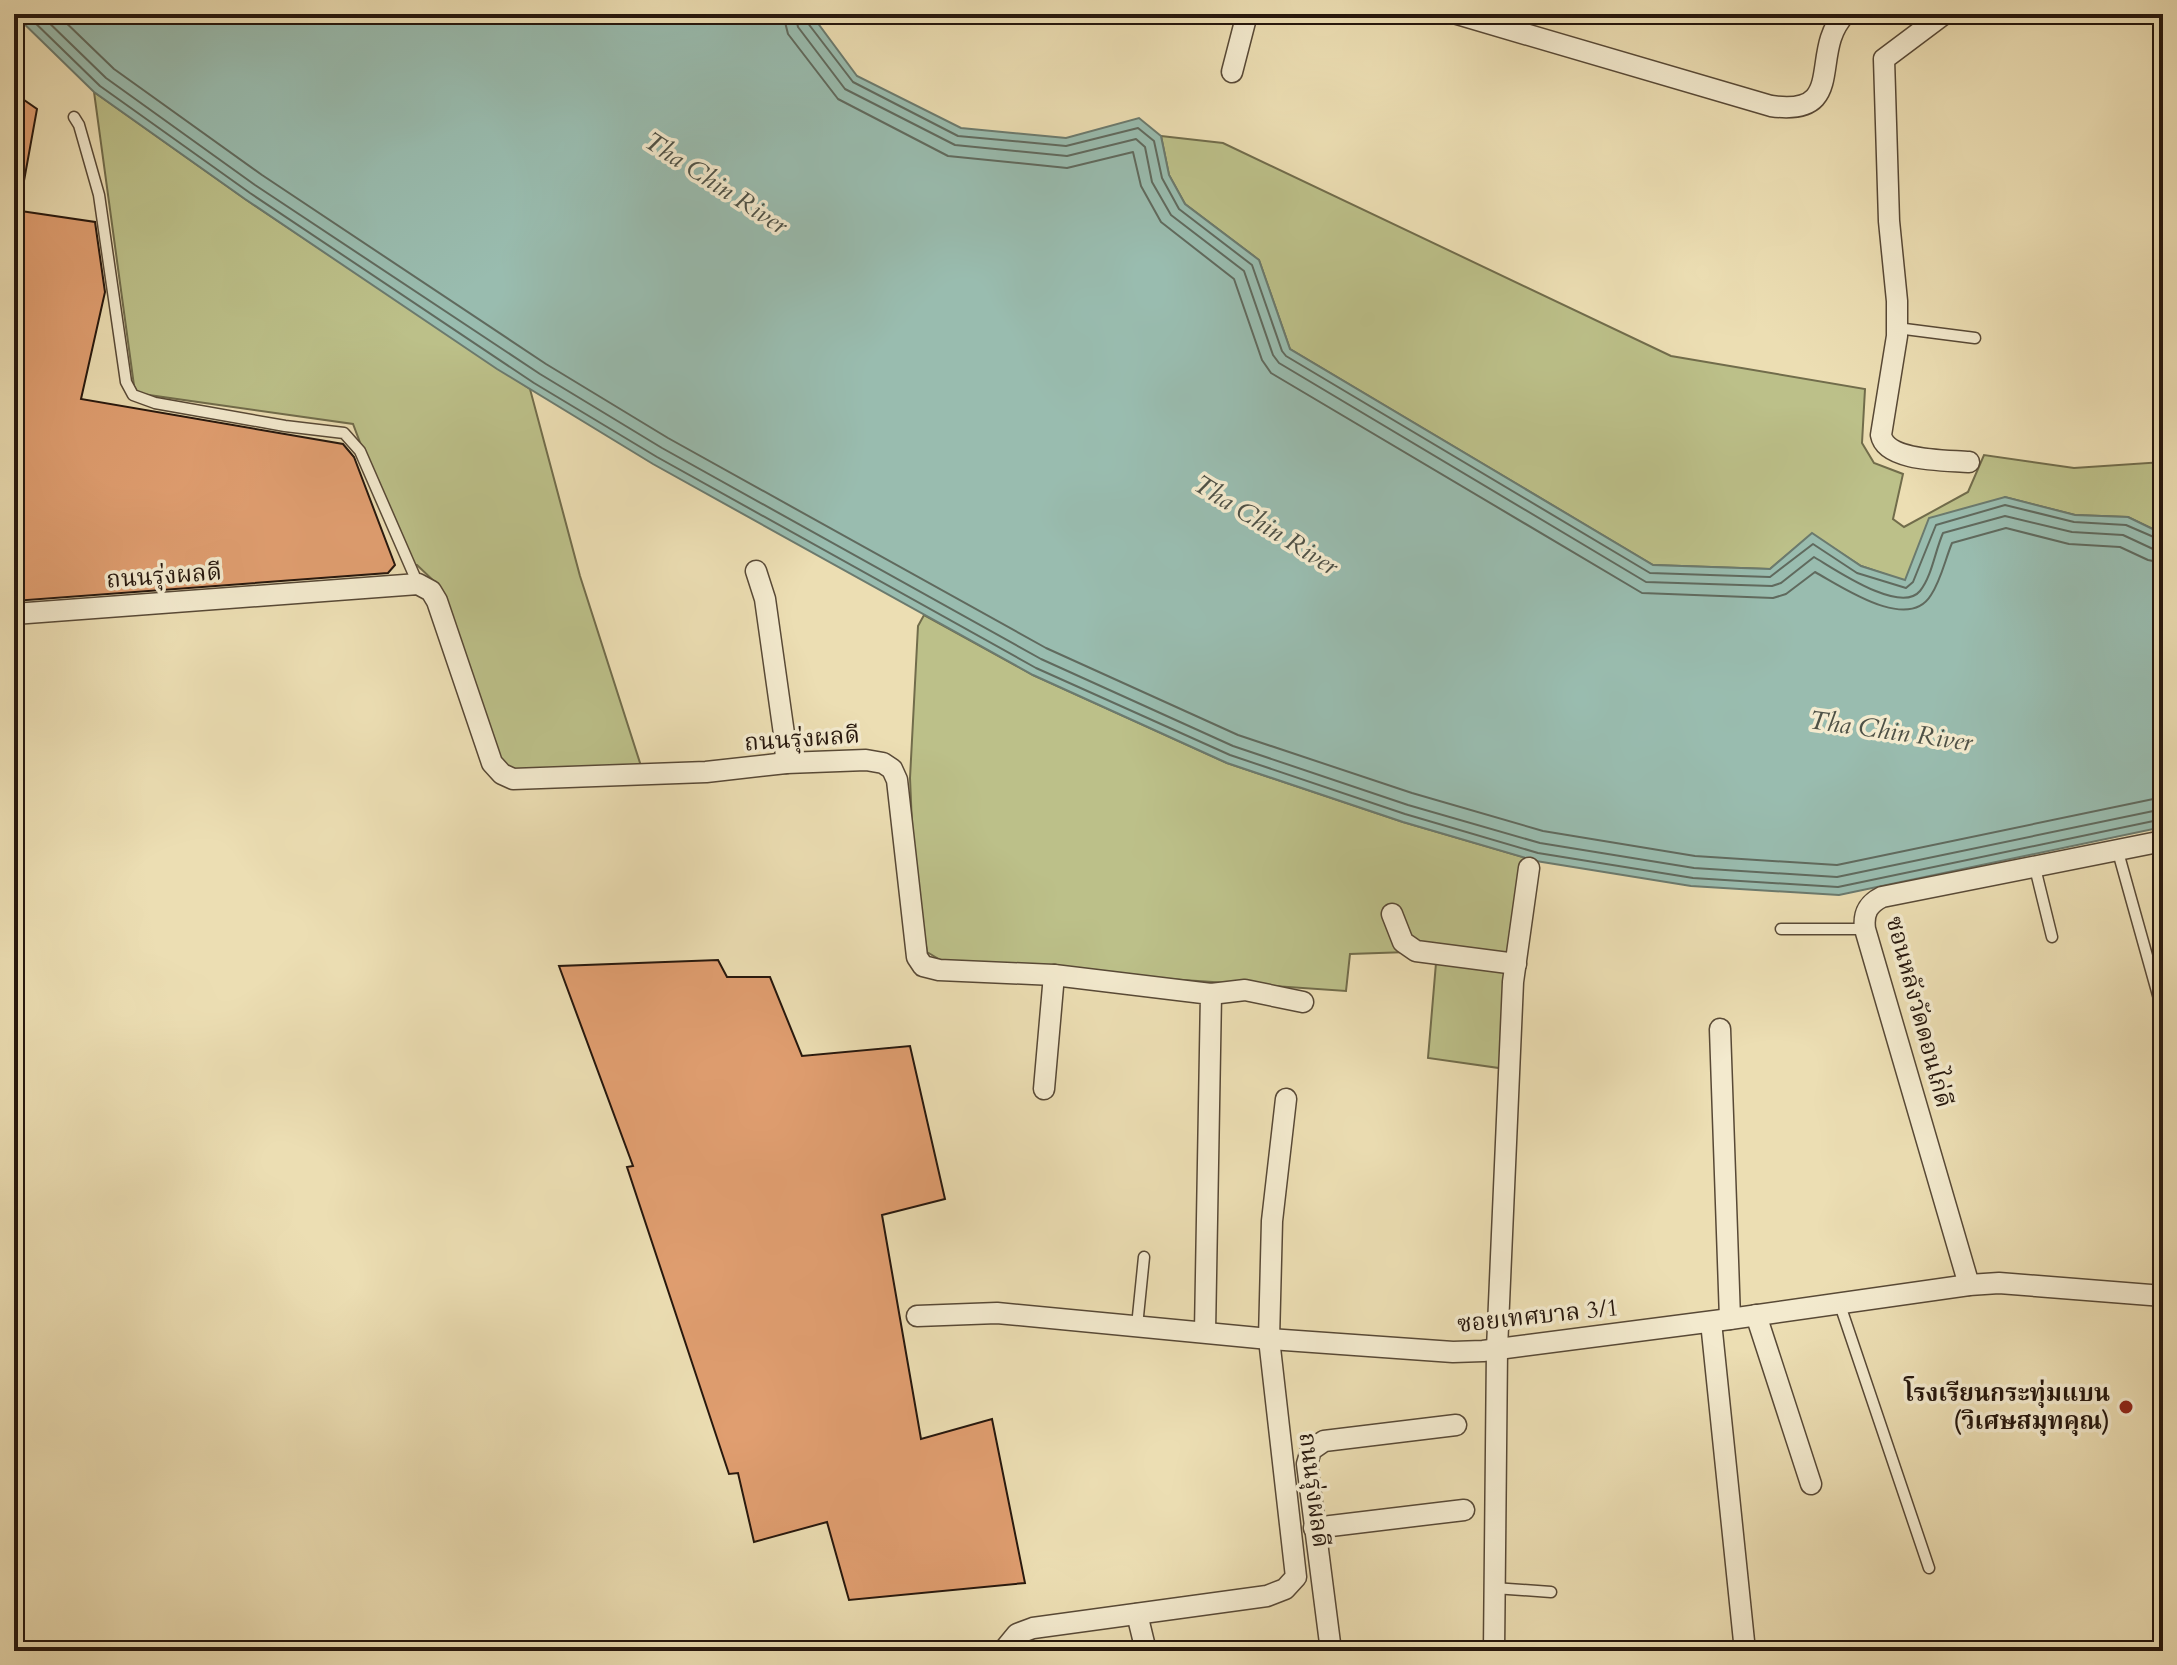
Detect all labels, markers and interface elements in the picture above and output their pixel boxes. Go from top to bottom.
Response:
water label: Tha Chin River [637,124,796,243]
water label: Tha Chin River [1187,467,1346,584]
street label: ถนนรุ่งผลดี [105,556,223,596]
water label: Tha Chin River [1807,702,1976,760]
street label: ถนนรุ่งผลดี [743,719,861,759]
street label: ซอนหลังวัดดอนไก่ดี [1878,912,1962,1111]
street label: ซอยเทศบาล 3/1 [1456,1291,1620,1341]
place label: โรงเรียนกระทุ่มแบน (วิเศษสมุทคุณ) [1903,1376,2110,1438]
marker: โรงเรียนกระทุ่มแบน (วิเศษสมุทคุณ) [2117,1398,2135,1416]
street label: ถนนรุ่งผลดี [1291,1431,1337,1549]

